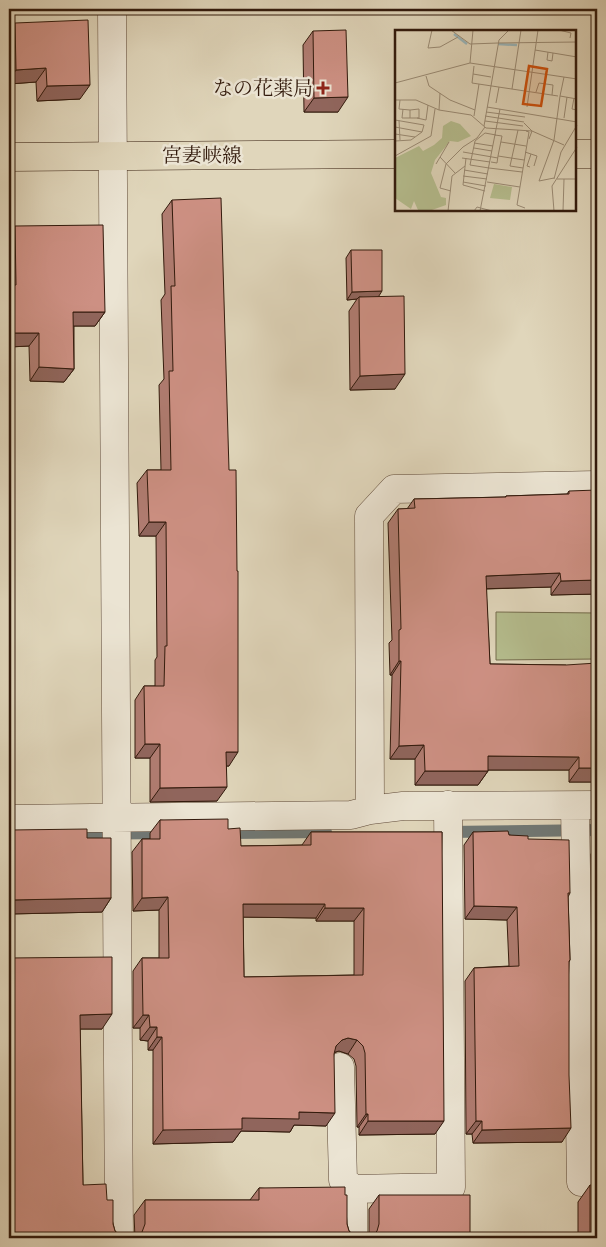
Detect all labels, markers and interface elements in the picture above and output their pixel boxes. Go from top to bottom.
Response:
inset map [395,30,576,211]
place label: なの花薬局 [213,76,313,100]
marker: なの花薬局 [317,82,329,94]
street label: 宮妻峡線 [162,143,242,167]

